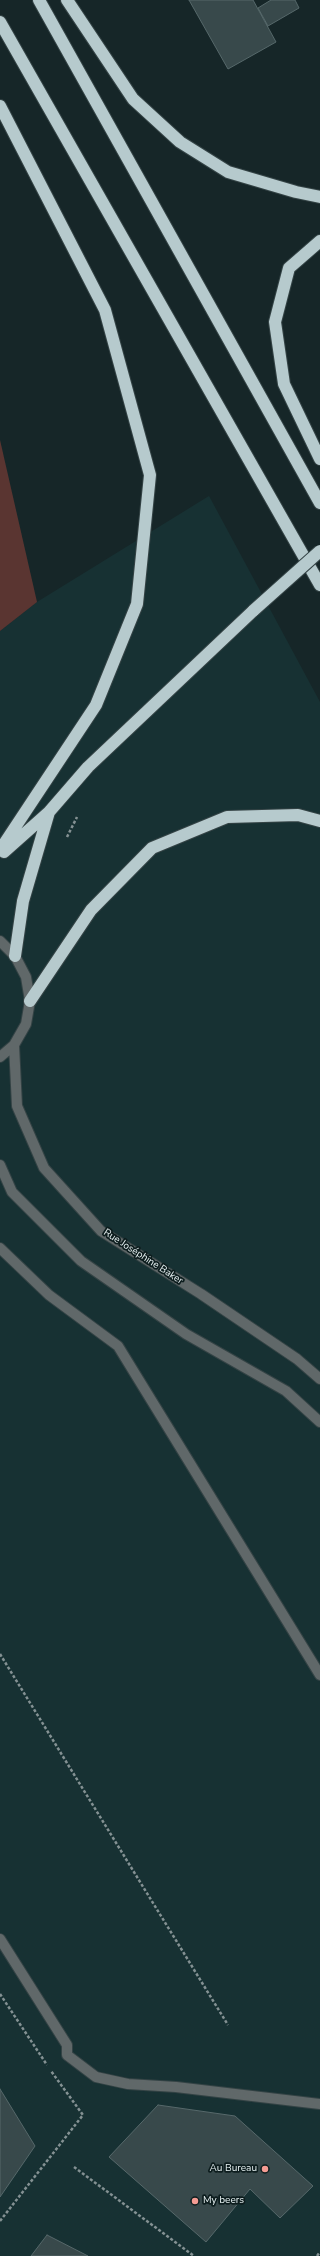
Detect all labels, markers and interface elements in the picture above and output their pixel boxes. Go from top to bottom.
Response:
street label: Rue Joséphine Baker [101,1227,185,1287]
place label: Au Bureau [209,2163,257,2175]
marker: Au Bureau [260,2164,270,2174]
place label: My beers [203,2195,244,2207]
marker: My beers [190,2196,200,2206]

